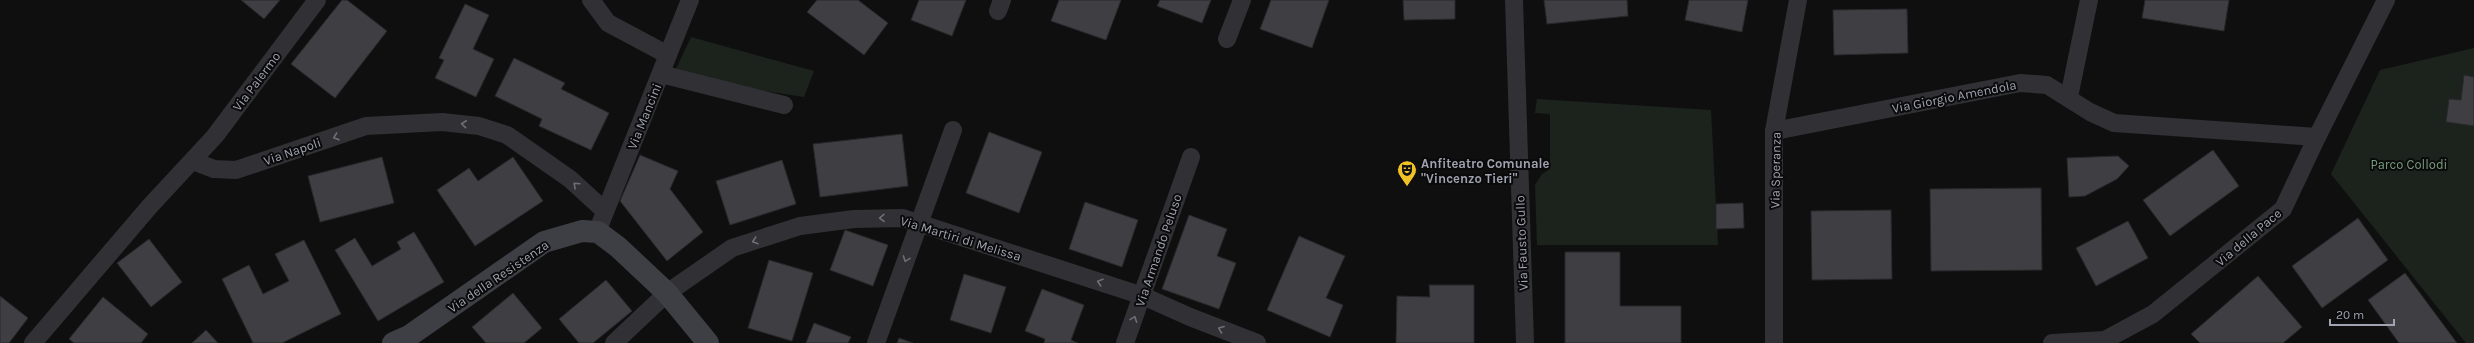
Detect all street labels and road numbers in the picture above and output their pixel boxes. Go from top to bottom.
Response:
street label: Via Palermo [229,49,283,114]
street label: Via Giorgio Amendola [1891,77,2018,116]
street label: Via Mancini [624,81,664,151]
street label: Via Speranza [1767,132,1784,208]
street label: Via Napoli [261,135,323,168]
street label: Via Armando Peluso [1132,192,1185,308]
street label: Via Fausto Gullo [1512,195,1531,291]
street label: Via della Pace [2212,205,2284,269]
street label: Via Martiri di Melissa [899,213,1023,264]
street label: Via della Resistenza [445,237,551,316]

